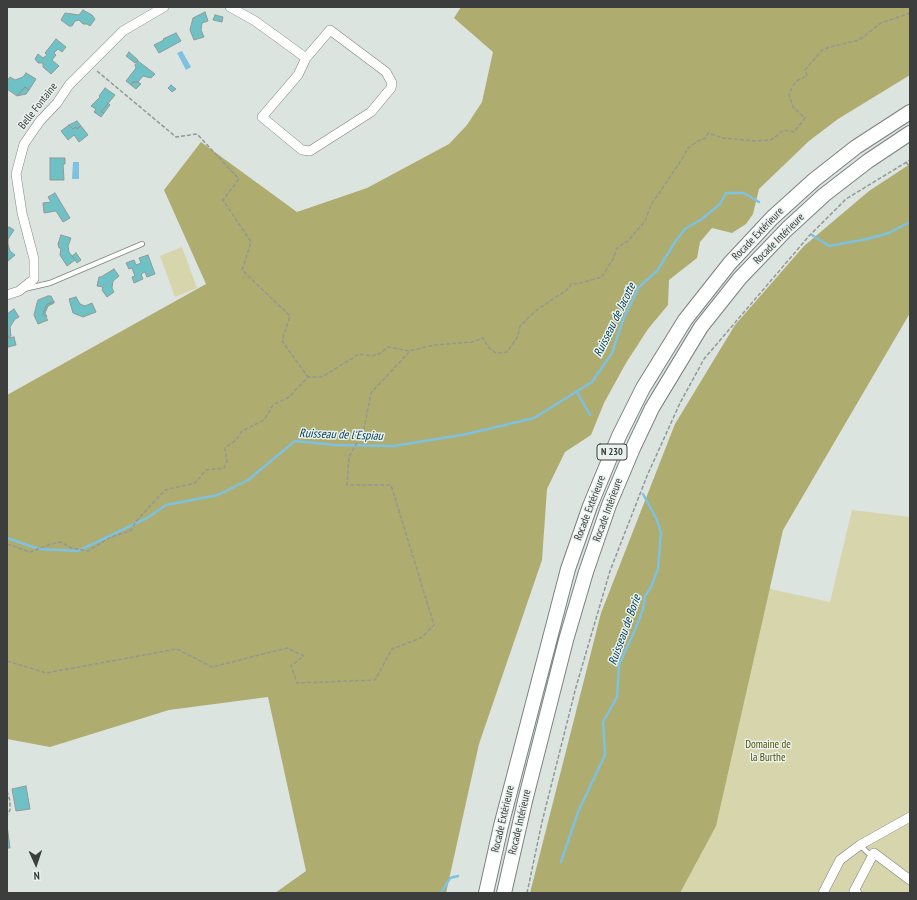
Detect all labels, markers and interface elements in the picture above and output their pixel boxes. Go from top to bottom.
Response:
street label: Belle Fontaine [16,80,60,132]
street label: Rocade Extérieure [729,205,787,263]
street label: Rocade Intérieure [751,211,807,267]
water label: Ruisseau de Jacotte [591,281,639,359]
water label: Ruisseau de l'Espiau [299,426,383,444]
road number: N 230 [597,444,627,460]
street label: Rocade Extérieure [572,474,608,542]
street label: Rocade Intérieure [590,476,626,544]
water label: Ruisseau de Borie [606,593,644,667]
park label: Domaine de la Burthe [745,738,791,764]
street label: Rocade Extérieure [489,784,517,854]
street label: Rocade Intérieure [506,788,534,856]
north arrow [16,844,56,884]
text: N [33,869,40,883]

